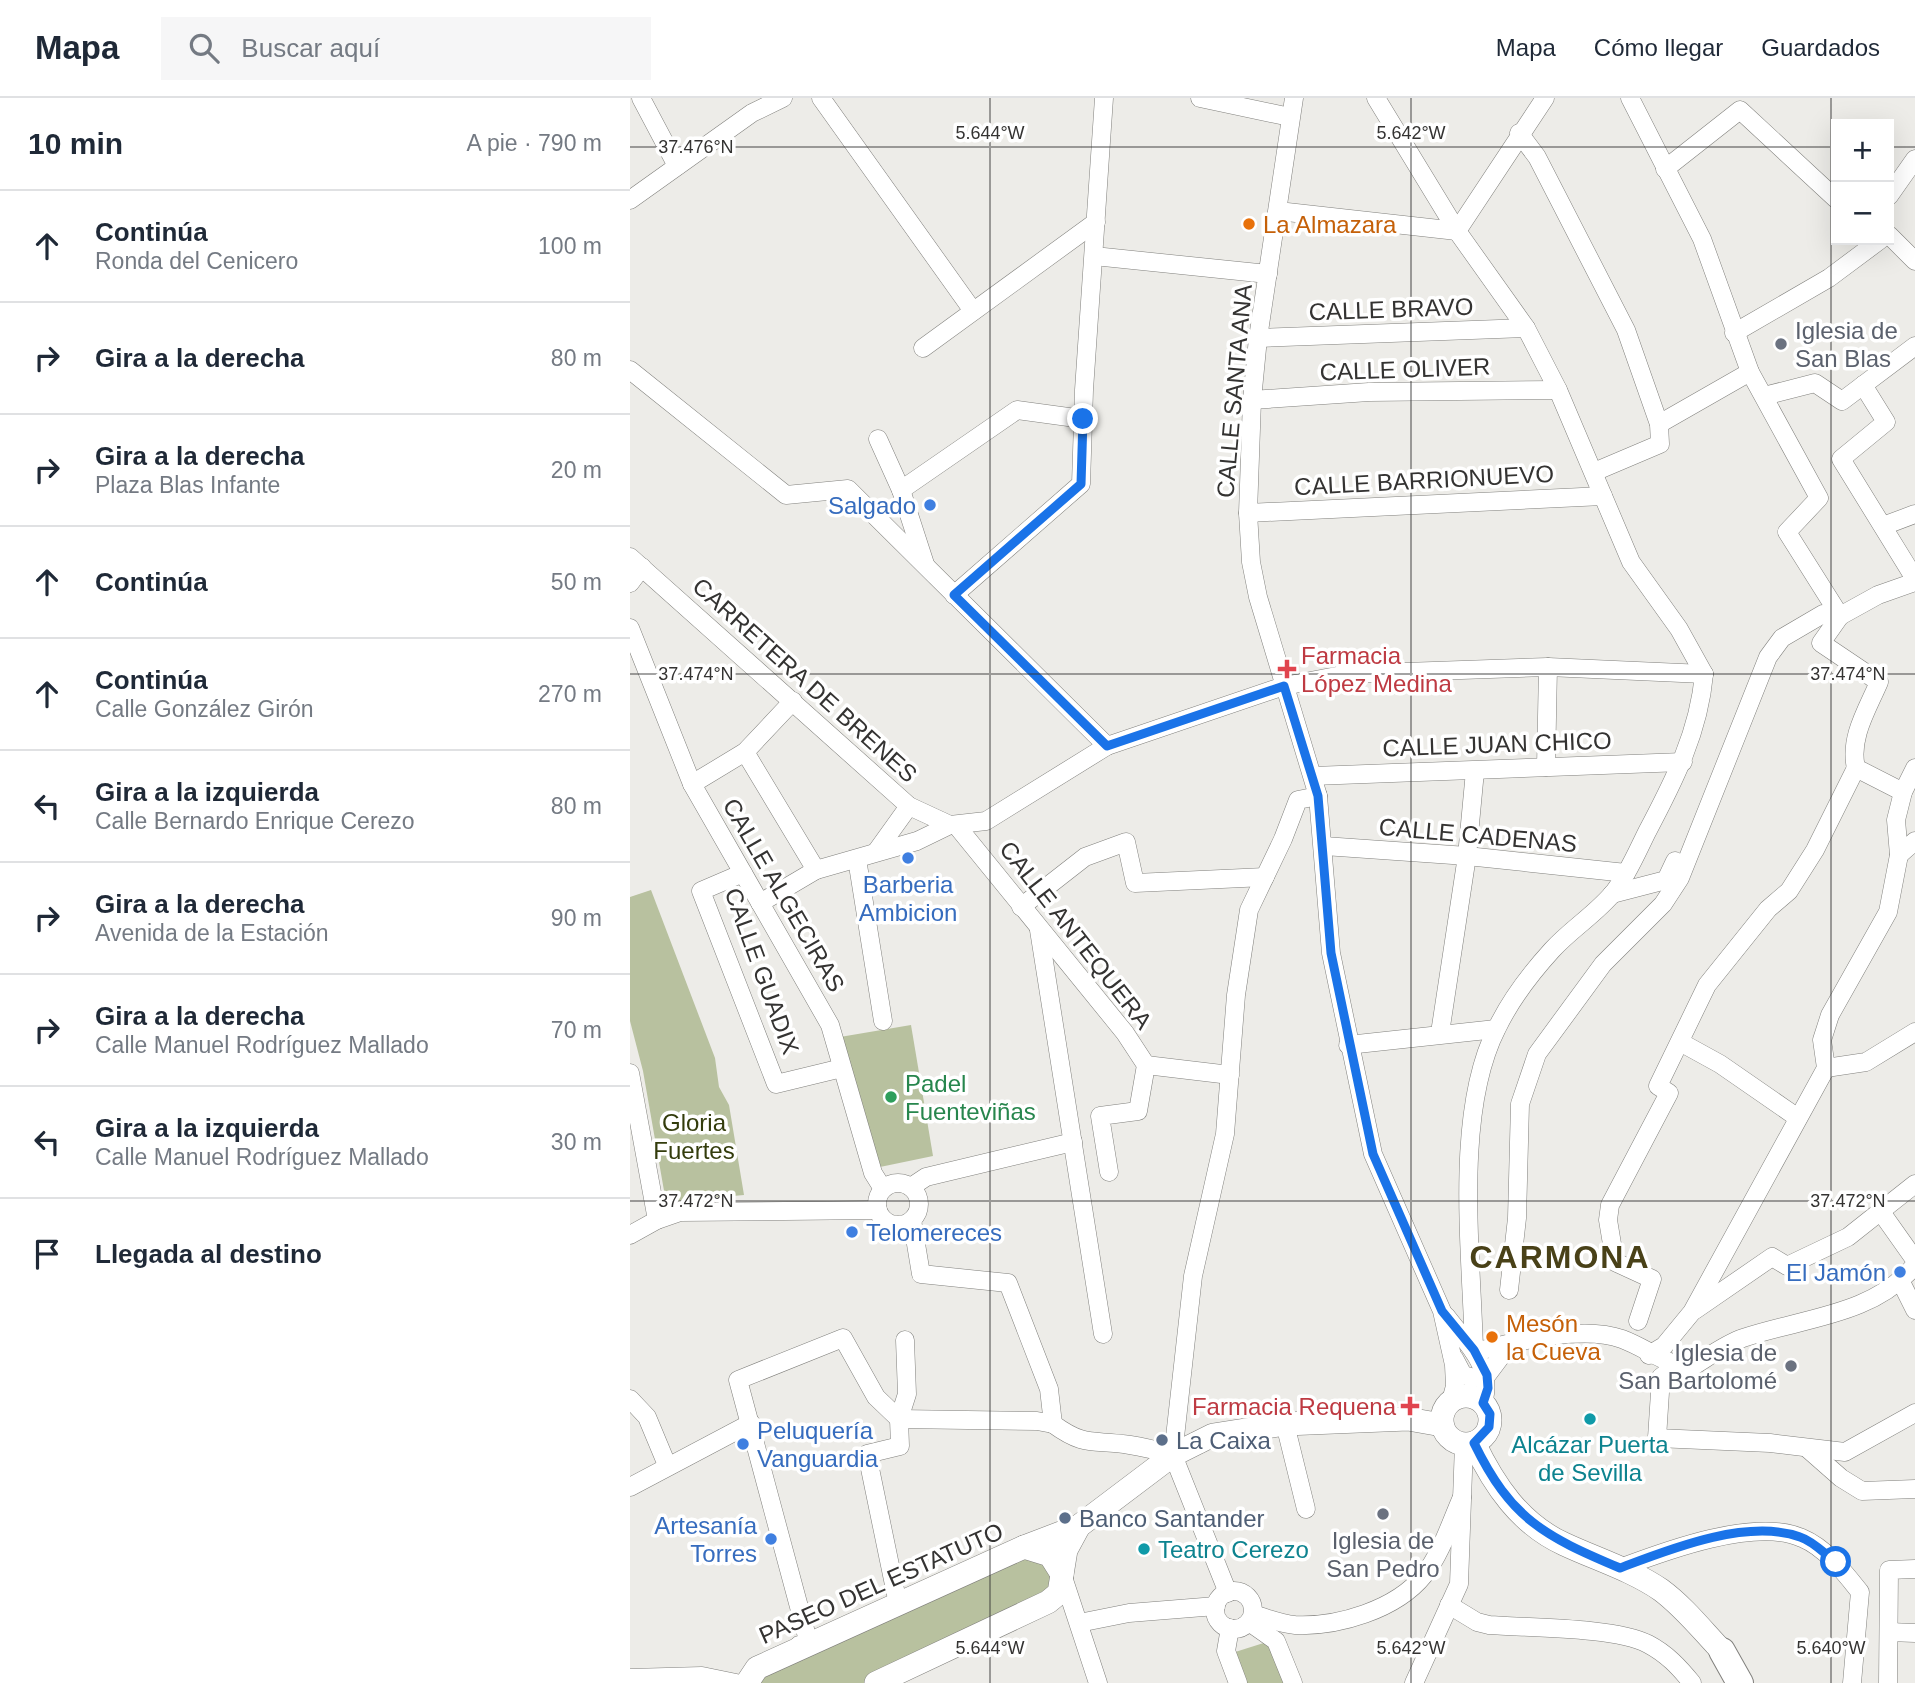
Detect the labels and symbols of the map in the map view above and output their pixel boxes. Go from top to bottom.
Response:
text: 5.644°W [955,123,1025,143]
text: 5.642°W [1376,123,1446,143]
text: 37.476°N [658,137,734,157]
place label: La Almazara [1263,211,1397,238]
marker: La Almazara [1241,216,1257,232]
street label: CALLE SANTA ANA [1211,283,1257,499]
street label: CALLE BRAVO [1308,293,1474,325]
place label: Iglesia de San Blas [1795,317,1898,372]
marker: Iglesia de San Blas [1773,336,1789,352]
street label: CALLE OLIVER [1319,353,1491,385]
route end [1067,403,1098,434]
street label: CALLE BARRIONUEVO [1293,460,1555,500]
place label: Salgado [828,492,916,519]
marker: Salgado [922,497,938,513]
street label: CARRETERA DE BRENES [687,572,923,788]
place label: Farmacia López Medina [1301,642,1452,697]
marker: Farmacia López Medina [1279,661,1295,677]
text: 37.474°N [658,664,734,684]
text: 37.474°N [1810,664,1886,684]
street label: CALLE JUAN CHICO [1382,727,1612,761]
street label: CALLE ALGECIRAS [718,794,850,996]
street label: CALLE CADENAS [1378,813,1578,857]
street label: CALLE ANTEQUERA [994,836,1158,1034]
marker: Barberia Ambicion [900,850,916,866]
place label: Barberia Ambicion [859,871,957,926]
street label: CALLE GUADIX [719,884,805,1058]
place label: Padel Fuenteviñas [905,1070,1036,1125]
marker: Padel Fuenteviñas [883,1089,899,1105]
park label: Gloria Fuertes [653,1109,735,1164]
text: 37.472°N [658,1191,734,1211]
text: 37.472°N [1810,1191,1886,1211]
place label: Telomereces [866,1219,1002,1246]
marker: Telomereces [844,1224,860,1240]
district label: CARMONA [1469,1239,1651,1275]
place label: El Jamón [1786,1259,1886,1286]
marker: El Jamón [1892,1264,1908,1280]
place label: Mesón la Cueva [1506,1310,1601,1365]
marker: Mesón la Cueva [1484,1329,1500,1345]
place label: Iglesia de San Bartolomé [1618,1339,1777,1394]
marker: Iglesia de San Bartolomé [1783,1358,1799,1374]
place label: Farmacia Requena [1192,1393,1397,1420]
marker: Farmacia Requena [1402,1398,1418,1414]
marker: Alcázar Puerta de Sevilla [1582,1411,1598,1427]
place label: Peluquería Vanguardia [757,1417,879,1472]
place label: La Caixa [1176,1427,1271,1454]
place label: Alcázar Puerta de Sevilla [1511,1431,1669,1486]
marker: La Caixa [1154,1432,1170,1448]
marker: Peluquería Vanguardia [735,1436,751,1452]
place label: Banco Santander [1079,1505,1264,1532]
marker: Iglesia de San Pedro [1375,1506,1391,1522]
marker: Banco Santander [1057,1510,1073,1526]
place label: Artesanía Torres [654,1512,758,1567]
street label: PASEO DEL ESTATUTO [755,1517,1007,1649]
place label: Iglesia de San Pedro [1326,1527,1440,1582]
marker: Artesanía Torres [763,1531,779,1547]
place label: Teatro Cerezo [1158,1536,1309,1563]
marker: Teatro Cerezo [1136,1541,1152,1557]
route start [1820,1546,1851,1577]
text: 5.644°W [955,1638,1025,1658]
text: 5.642°W [1376,1638,1446,1658]
text: 5.640°W [1796,1638,1866,1658]

